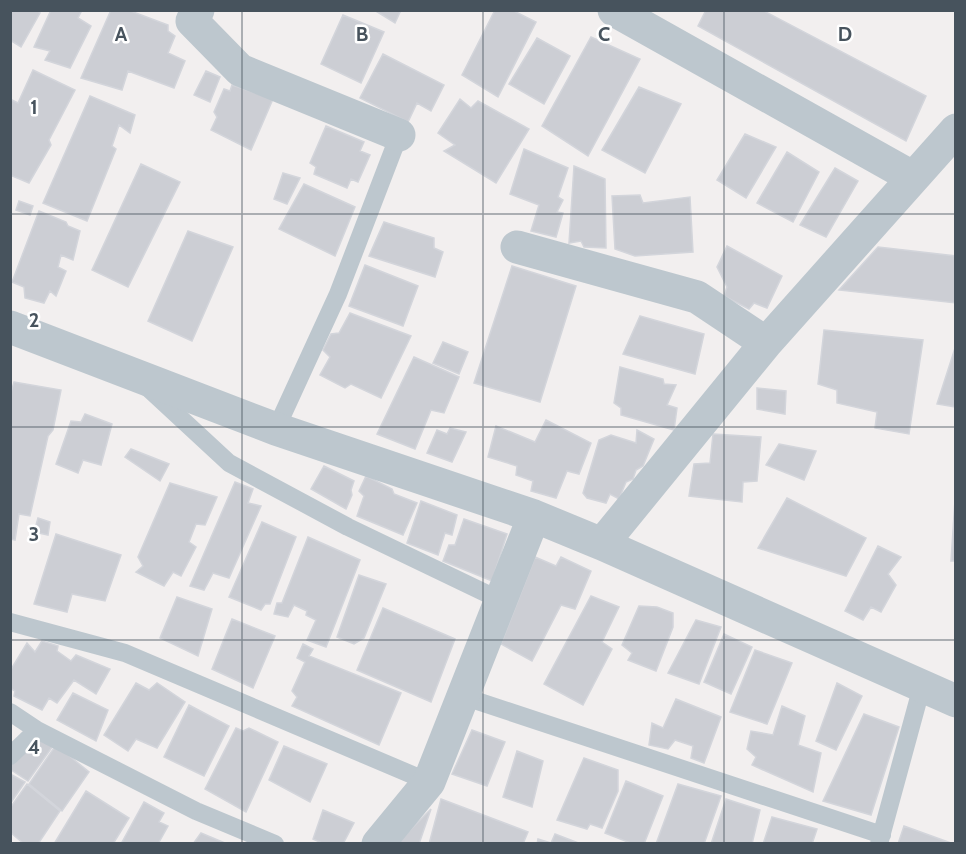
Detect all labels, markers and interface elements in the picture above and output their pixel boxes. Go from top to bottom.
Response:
text: A [115,22,128,46]
text: B [356,22,368,46]
text: C [598,22,610,46]
text: D [838,22,852,46]
text: 1 [30,95,38,119]
text: 2 [29,308,39,332]
text: 3 [29,522,39,546]
text: 4 [28,735,40,759]

